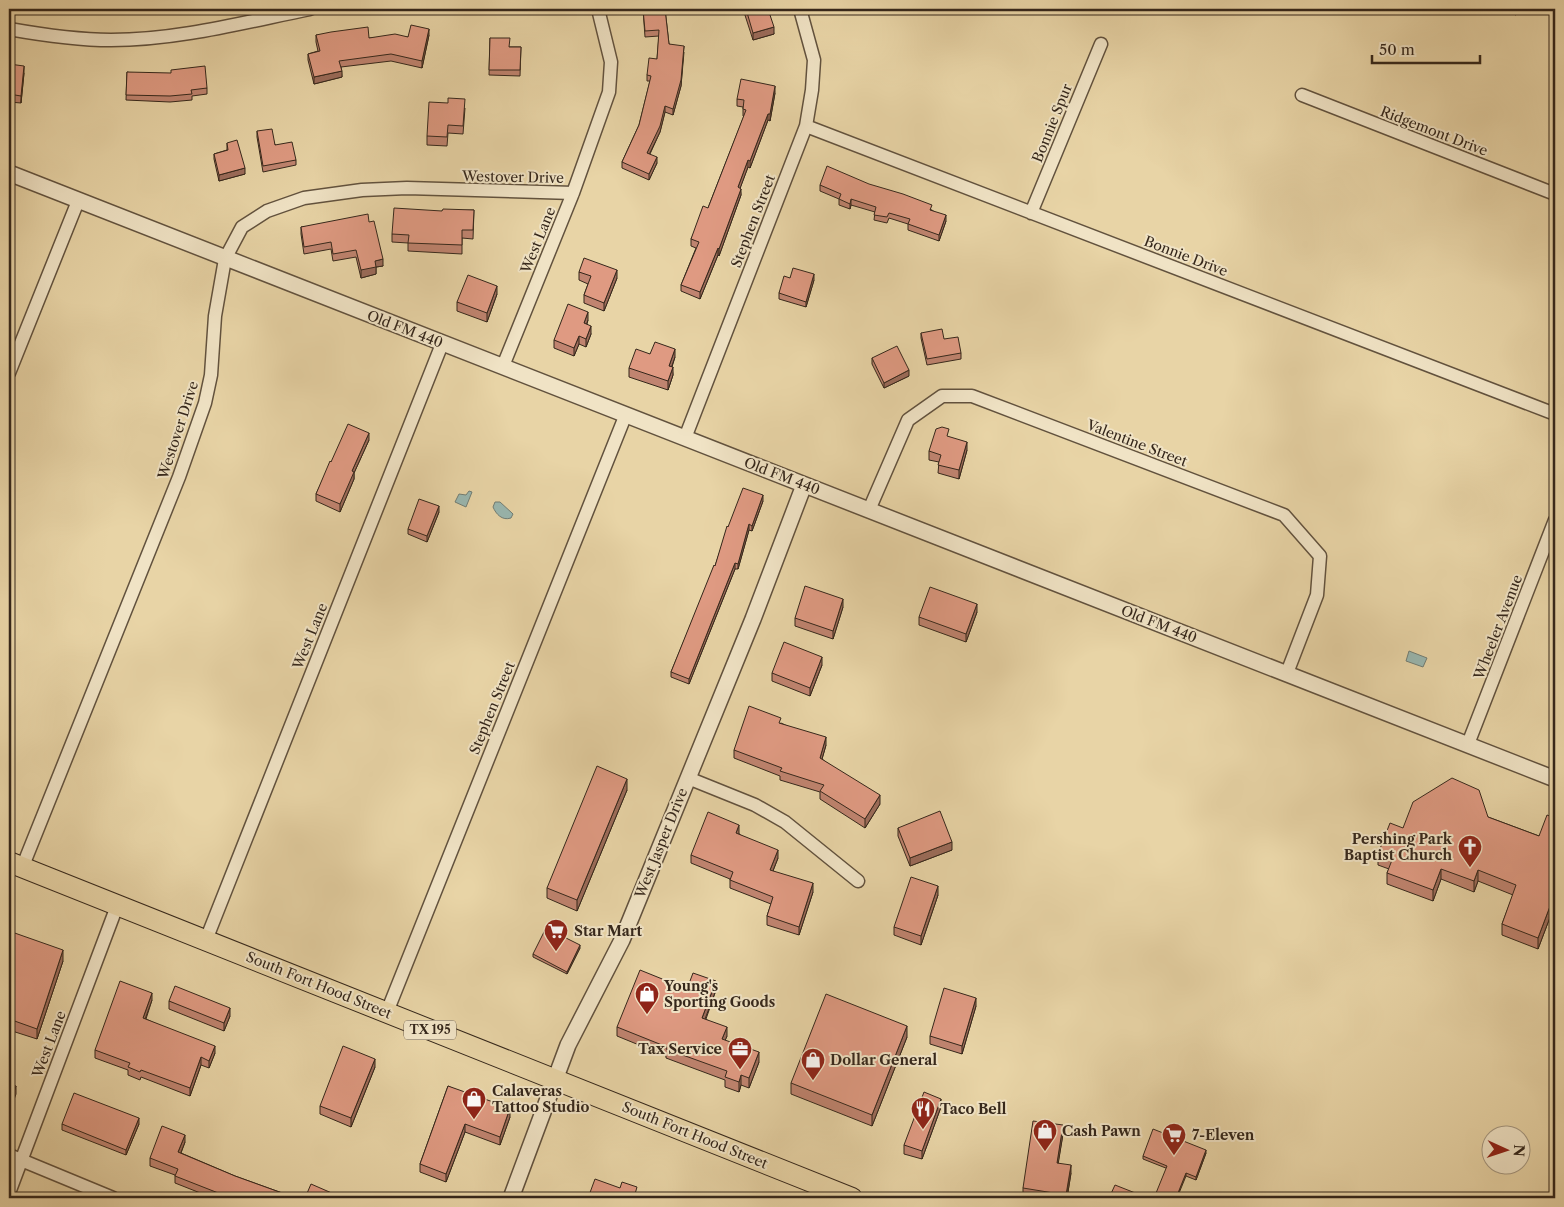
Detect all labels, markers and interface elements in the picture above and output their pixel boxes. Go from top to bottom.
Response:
scale bar [1372,32,1479,64]
text: 50 m [1379,40,1415,59]
street label: Bonnie Spur [1028,81,1076,165]
street label: Ridgemont Drive [1378,102,1490,160]
street label: Westover Drive [461,167,564,187]
street label: Stephen Street [727,172,779,270]
street label: West Lane [516,204,559,277]
street label: Bonnie Drive [1142,232,1230,280]
street label: Old FM 440 [364,306,446,352]
street label: Westover Drive [153,379,202,482]
street label: Valentine Street [1083,415,1190,470]
street label: Old FM 440 [741,453,823,499]
street label: Wheeler Avenue [1469,572,1526,683]
street label: West Lane [288,600,331,673]
street label: Old FM 440 [1118,601,1200,647]
street label: Stephen Street [465,659,519,757]
street label: West Jasper Drive [630,785,691,902]
place label: Pershing Park Baptist Church [1344,830,1453,864]
church icon: Pershing Park Baptist Church [1457,834,1483,868]
supermarket icon: Star Mart [543,918,569,952]
place label: Star Mart [574,922,643,940]
street label: South Fort Hood Street [244,948,394,1022]
place label: Young's Sporting Goods [663,977,775,1011]
shop icon: Young's Sporting Goods [634,981,660,1015]
street label: West Lane [28,1008,70,1081]
road number: TX 195 [404,1020,456,1040]
office icon: Tax Service [727,1036,753,1070]
place label: Tax Service [638,1040,722,1058]
shop icon: Dollar General [800,1047,826,1081]
place label: Dollar General [830,1051,937,1069]
place label: Calaveras Tattoo Studio [492,1082,590,1116]
shop icon: Calaveras Tattoo Studio [461,1086,487,1120]
restaurant icon: Taco Bell [910,1096,936,1130]
street label: South Fort Hood Street [620,1098,770,1172]
place label: Taco Bell [940,1100,1007,1118]
shop icon: Cash Pawn [1032,1118,1058,1152]
place label: Cash Pawn [1062,1122,1141,1140]
supermarket icon: 7-Eleven [1161,1122,1187,1156]
north arrow [1482,1124,1532,1174]
place label: 7-Eleven [1192,1126,1255,1144]
text: N [1510,1144,1528,1157]

